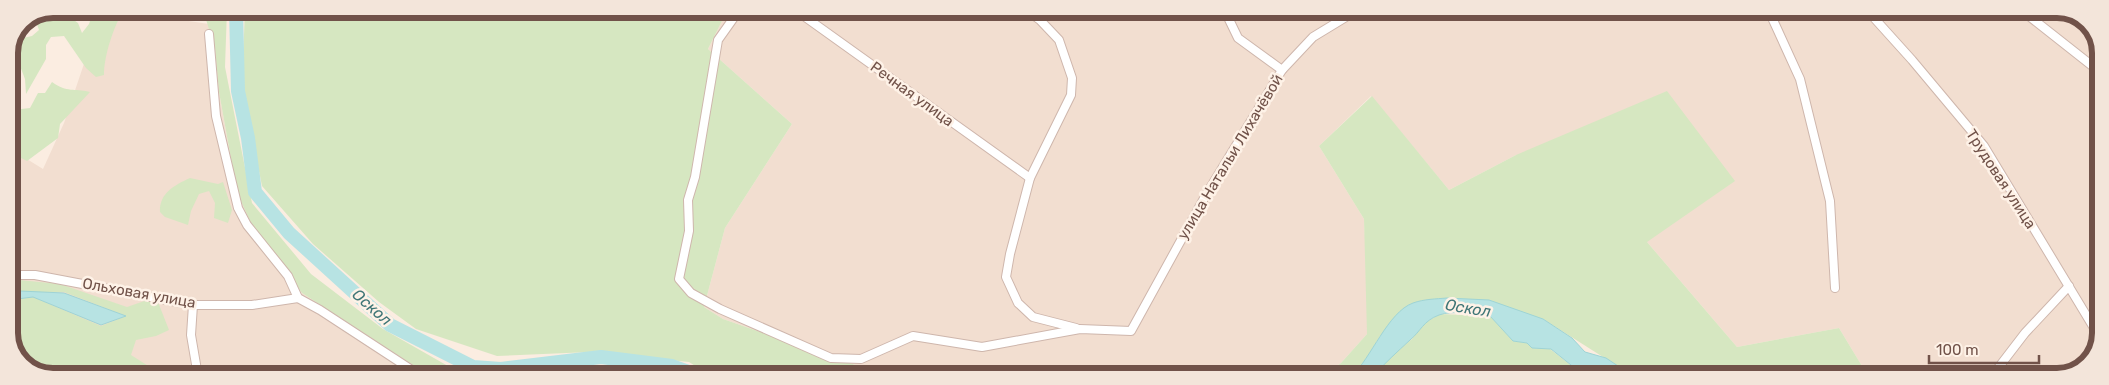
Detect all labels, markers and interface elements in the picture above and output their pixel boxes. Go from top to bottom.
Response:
street label: Речная улица [867,58,957,130]
street label: улица Натальи Лихачёвой [1173,71,1287,243]
street label: Трудовая улица [1962,126,2040,232]
street label: Ольховая улица [81,274,197,312]
water label: Оскол [348,285,396,329]
water label: Оскол [1444,295,1492,321]
scale bar [1929,332,2039,364]
text: 100 m [1936,341,1978,359]

